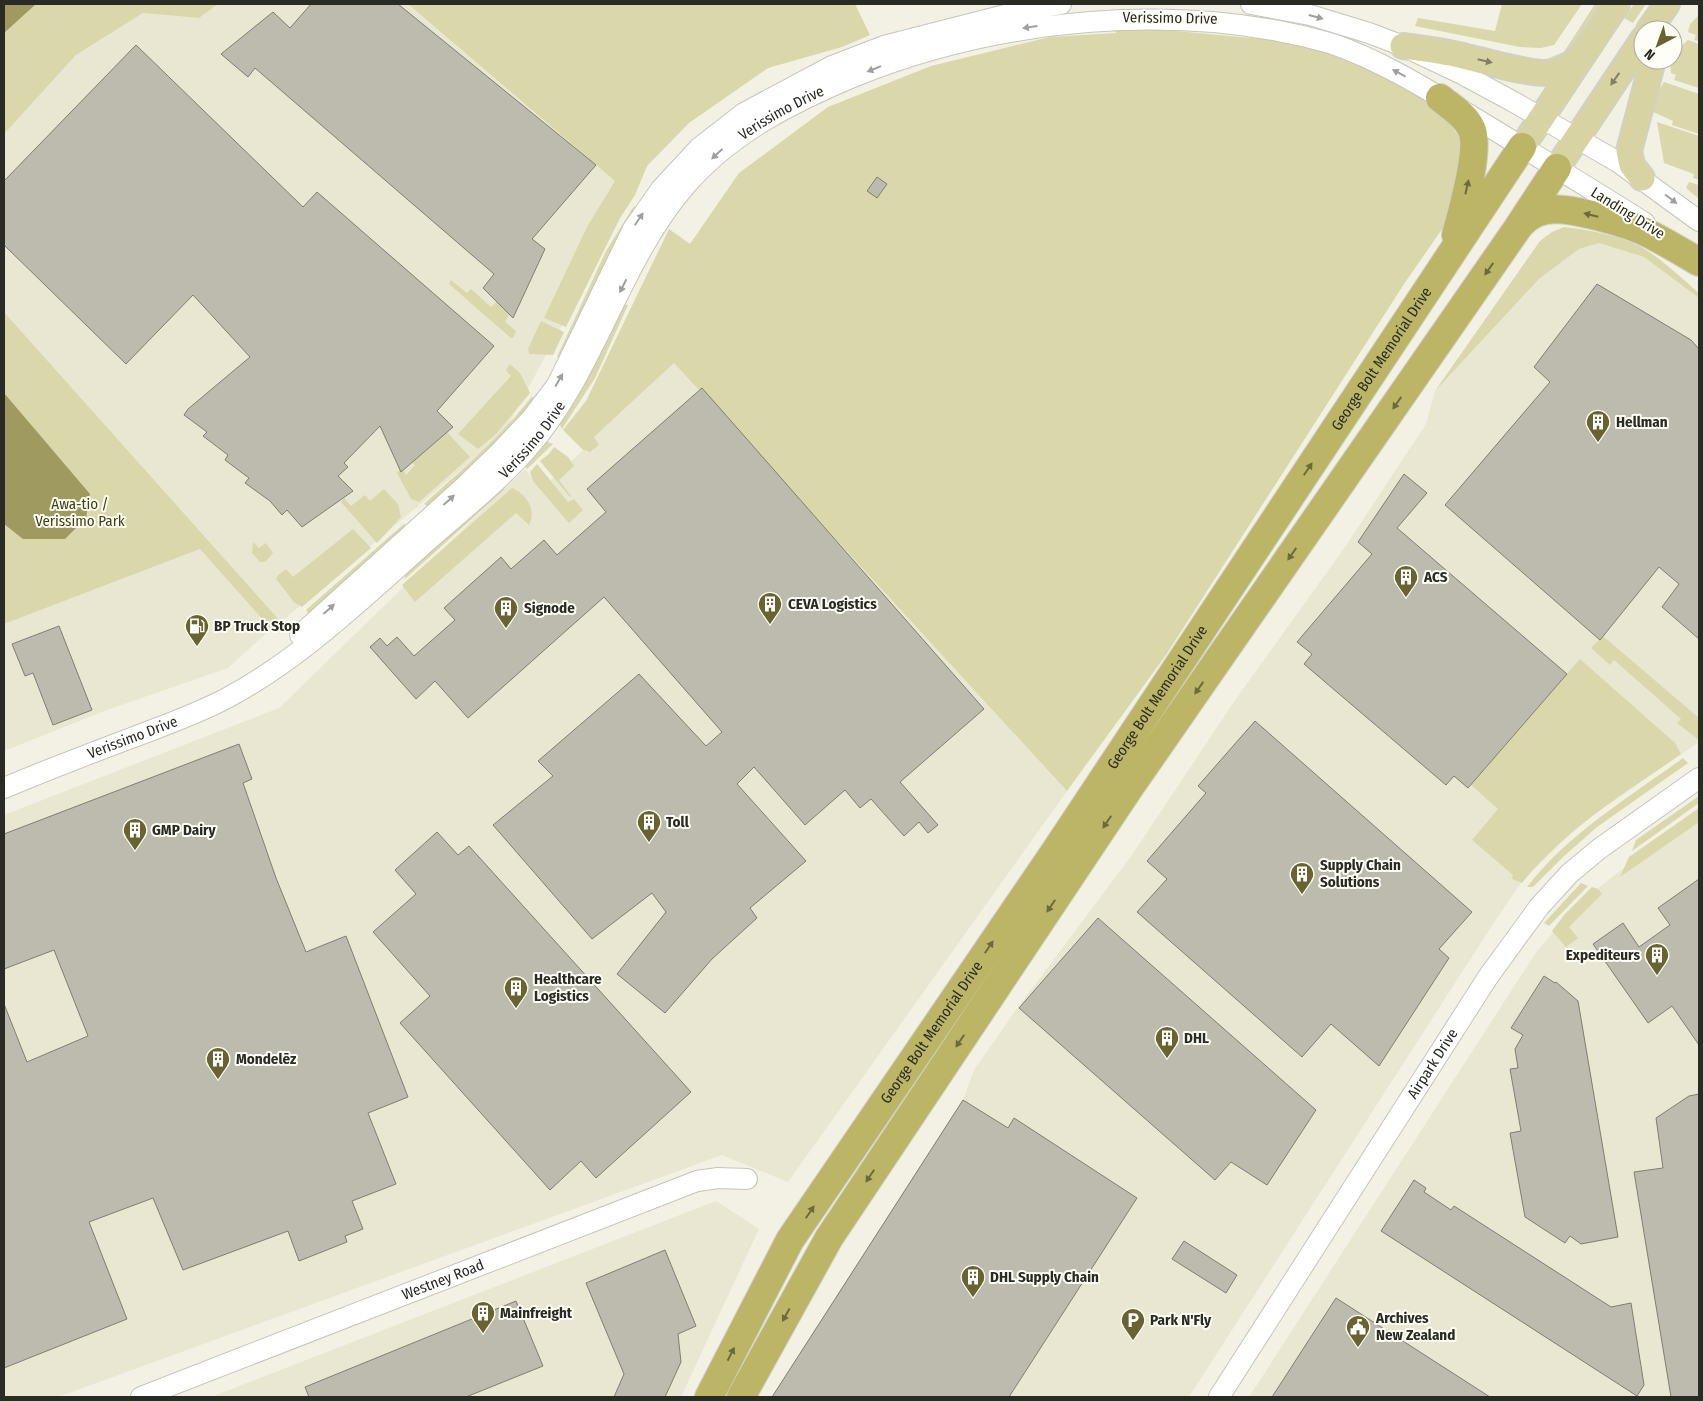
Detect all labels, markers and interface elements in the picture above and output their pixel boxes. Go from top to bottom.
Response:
street label: Verissimo Drive [1122,8,1218,28]
one-way arrow [1308,13,1323,21]
north arrow [1633,20,1683,70]
one-way arrow [1022,23,1038,31]
text: N [1641,45,1659,64]
one-way arrow [1477,57,1493,65]
one-way arrow [866,65,881,73]
one-way arrow [1391,69,1406,77]
one-way arrow [1610,72,1620,86]
street label: Verissimo Drive [735,82,827,144]
one-way arrow [711,148,723,160]
one-way arrow [1463,179,1471,195]
street label: Landing Drive [1588,183,1668,243]
one-way arrow [1664,194,1678,204]
one-way arrow [1584,210,1599,218]
one-way arrow [634,213,644,226]
one-way arrow [1484,262,1494,276]
one-way arrow [619,279,627,293]
street label: George Bolt Memorial Drive [1328,284,1436,434]
one-way arrow [554,374,563,387]
one-way arrow [1392,396,1402,409]
street label: Verissimo Drive [495,398,569,482]
building icon: Hellman [1585,409,1611,443]
place label: Hellman [1616,413,1668,431]
one-way arrow [1303,462,1313,475]
one-way arrow [443,494,455,506]
park label: Awa-tio / Verissimo Park [35,495,125,530]
one-way arrow [1287,548,1297,561]
building icon: ACS [1393,564,1419,598]
place label: ACS [1423,568,1448,586]
building icon: CEVA Logistics [757,591,783,625]
building icon: Signode [493,595,519,629]
place label: CEVA Logistics [788,595,877,613]
place label: Signode [524,599,575,617]
one-way arrow [322,603,335,614]
fuel station icon: BP Truck Stop [184,613,210,647]
place label: BP Truck Stop [214,617,300,635]
street label: George Bolt Memorial Drive [1103,622,1211,772]
one-way arrow [1194,681,1204,695]
street label: Verissimo Drive [85,712,180,763]
building icon: Toll [636,809,662,843]
place label: Toll [666,813,690,831]
one-way arrow [1102,815,1112,828]
building icon: GMP Dairy [122,817,148,851]
place label: GMP Dairy [152,821,217,839]
place label: Supply Chain Solutions [1320,856,1401,891]
building icon: Supply Chain Solutions [1289,861,1315,895]
one-way arrow [1046,899,1055,912]
one-way arrow [984,940,994,954]
building icon: Expediteurs [1644,942,1670,976]
place label: Expediteurs [1566,946,1640,964]
street label: George Bolt Memorial Drive [877,958,986,1107]
place label: Healthcare Logistics [534,970,602,1005]
building icon: Healthcare Logistics [503,975,529,1009]
building icon: DHL [1154,1025,1180,1059]
street label: Airpark Drive [1404,1025,1462,1102]
place label: DHL [1184,1029,1209,1047]
one-way arrow [955,1034,965,1048]
building icon: Mondelēz [205,1046,231,1080]
place label: Mondelēz [236,1050,297,1068]
one-way arrow [865,1169,875,1183]
one-way arrow [805,1205,815,1219]
street label: Westney Road [399,1256,487,1304]
building icon: DHL Supply Chain [960,1264,986,1298]
place label: DHL Supply Chain [990,1268,1099,1286]
building icon: Mainfreight [470,1300,496,1334]
place label: Mainfreight [500,1304,573,1322]
one-way arrow [782,1307,790,1322]
parking icon: Park N'Fly [1120,1307,1146,1341]
place label: Archives New Zealand [1375,1309,1455,1344]
place label: Park N'Fly [1150,1311,1212,1329]
public building icon: Archives New Zealand [1345,1314,1371,1348]
one-way arrow [727,1347,735,1361]

